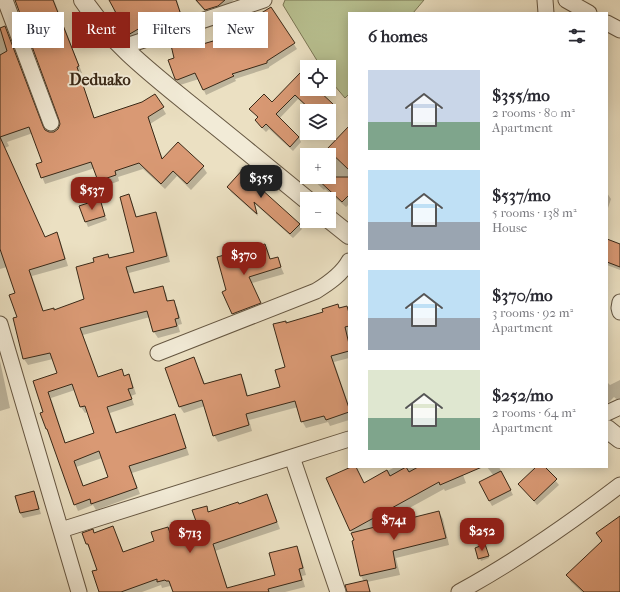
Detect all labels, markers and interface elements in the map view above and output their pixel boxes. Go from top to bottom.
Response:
chip: Buy [12,12,64,48]
chip: Rent [72,12,130,48]
chip: Filters [138,12,205,48]
chip: New [213,12,268,48]
icon: filters [566,25,588,47]
text: 6 homes [368,26,428,46]
map controls [300,60,336,228]
button: locate [300,60,336,96]
district label: Deduako [69,70,131,89]
text: $355/mo [492,85,550,105]
icon: home [400,86,448,134]
button: layers [300,104,336,140]
text: 2 rooms · 80 m² [492,105,575,120]
text: Apartment [492,120,553,135]
button: + [300,148,336,184]
pin: $355 [237,165,285,199]
text: $355 [249,170,273,185]
pin: $537 [68,177,116,211]
text: $537 [80,182,104,197]
text: $537/mo [492,185,551,205]
icon: home [400,186,448,234]
button: − [300,192,336,228]
text: 5 rooms · 138 m² [492,205,577,220]
text: House [492,220,527,235]
pin: $370 [220,242,268,276]
text: $370 [231,247,257,262]
text: $370/mo [492,285,553,305]
icon: home [400,286,448,334]
text: 3 rooms · 92 m² [492,305,573,320]
text: Apartment [492,320,553,335]
text: $252/mo [492,385,553,405]
icon: home [400,386,448,434]
text: 2 rooms · 64 m² [492,405,576,420]
text: Apartment [492,420,553,435]
pin: $741 [370,507,418,541]
text: $741 [381,512,407,527]
pin: $252 [458,518,506,552]
pin: $713 [166,520,214,554]
text: $252 [469,523,495,538]
text: $713 [178,525,202,540]

